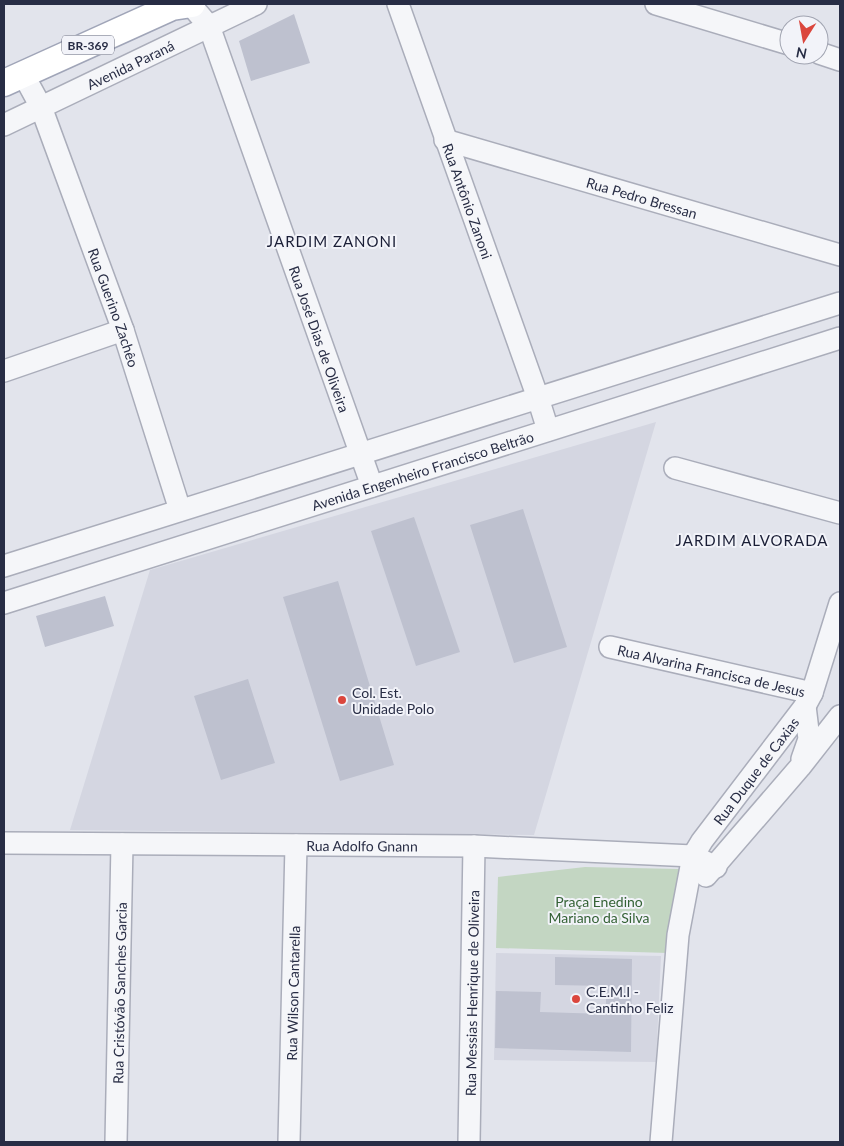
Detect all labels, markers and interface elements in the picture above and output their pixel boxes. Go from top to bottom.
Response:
north arrow [779,15,829,65]
road number: BR-369 [62,36,114,54]
street label: Avenida Paraná [84,36,177,93]
text: N [795,44,808,63]
street label: Rua Antônio Zanoni [440,141,496,261]
street label: Rua Pedro Bressan [584,173,699,221]
district label: JARDIM ZANONI [267,232,397,250]
street label: Rua Guerino Zachêo [85,246,143,369]
street label: Rua José Dias de Oliveira [286,263,354,414]
street label: Avenida Engenheiro Francisco Beltrão [309,427,536,513]
district label: JARDIM ALVORADA [676,531,828,549]
street label: Rua Alvarina Francisca de Jesus [616,640,807,700]
place label: Col. Est. Unidade Polo [352,684,434,717]
marker: Col. Est. Unidade Polo [336,694,348,706]
street label: Rua Duque de Caxias [709,714,802,828]
street label: Rua Adolfo Gnann [306,836,418,854]
street label: Rua Messias Henrique de Oliveira [461,890,482,1096]
park label: Praça Enedino Mariano da Silva [548,893,650,926]
street label: Rua Cristóvão Sanches Garcia [109,902,129,1084]
street label: Rua Wilson Cantarella [282,925,303,1061]
place label: C.E.M.I - Cantinho Feliz [586,983,674,1016]
marker: C.E.M.I - Cantinho Feliz [570,993,582,1005]

